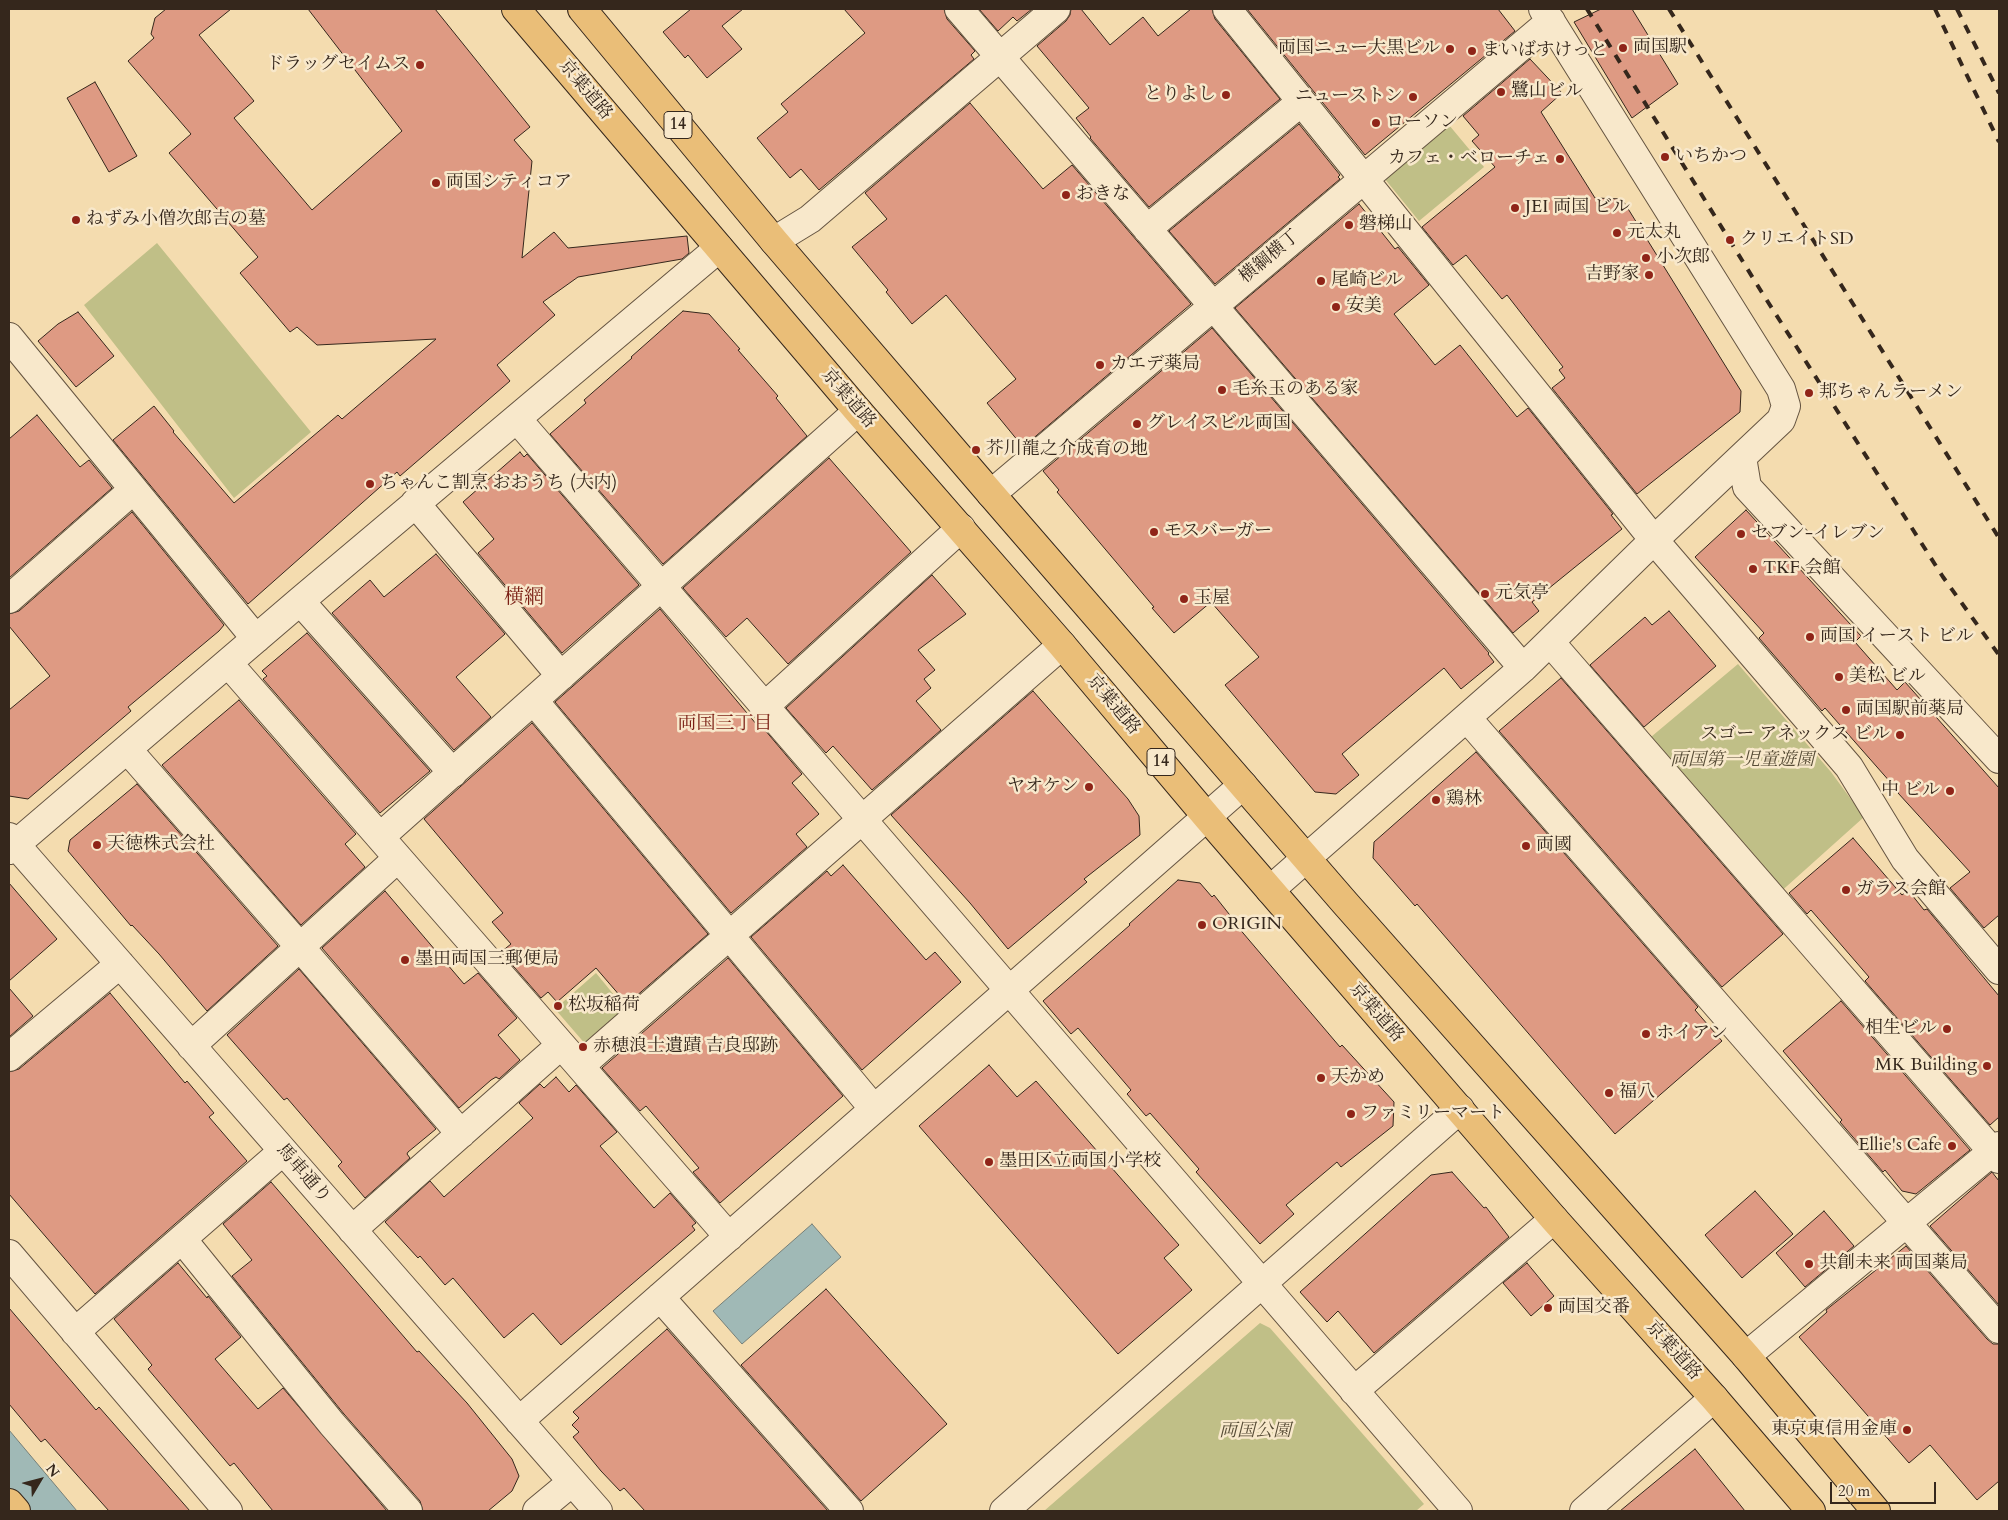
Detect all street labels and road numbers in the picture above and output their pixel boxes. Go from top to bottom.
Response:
street label: 京葉道路 [554,55,616,125]
road number: 14 [664,112,692,138]
street label: 横綱横丁 [1235,226,1305,288]
street label: 京葉道路 [816,365,880,433]
street label: 京葉道路 [1082,670,1144,740]
road number: 14 [1147,749,1175,776]
street label: 京葉道路 [1344,979,1408,1047]
street label: 馬車通り [271,1140,335,1208]
street label: 京葉道路 [1641,1317,1705,1385]

